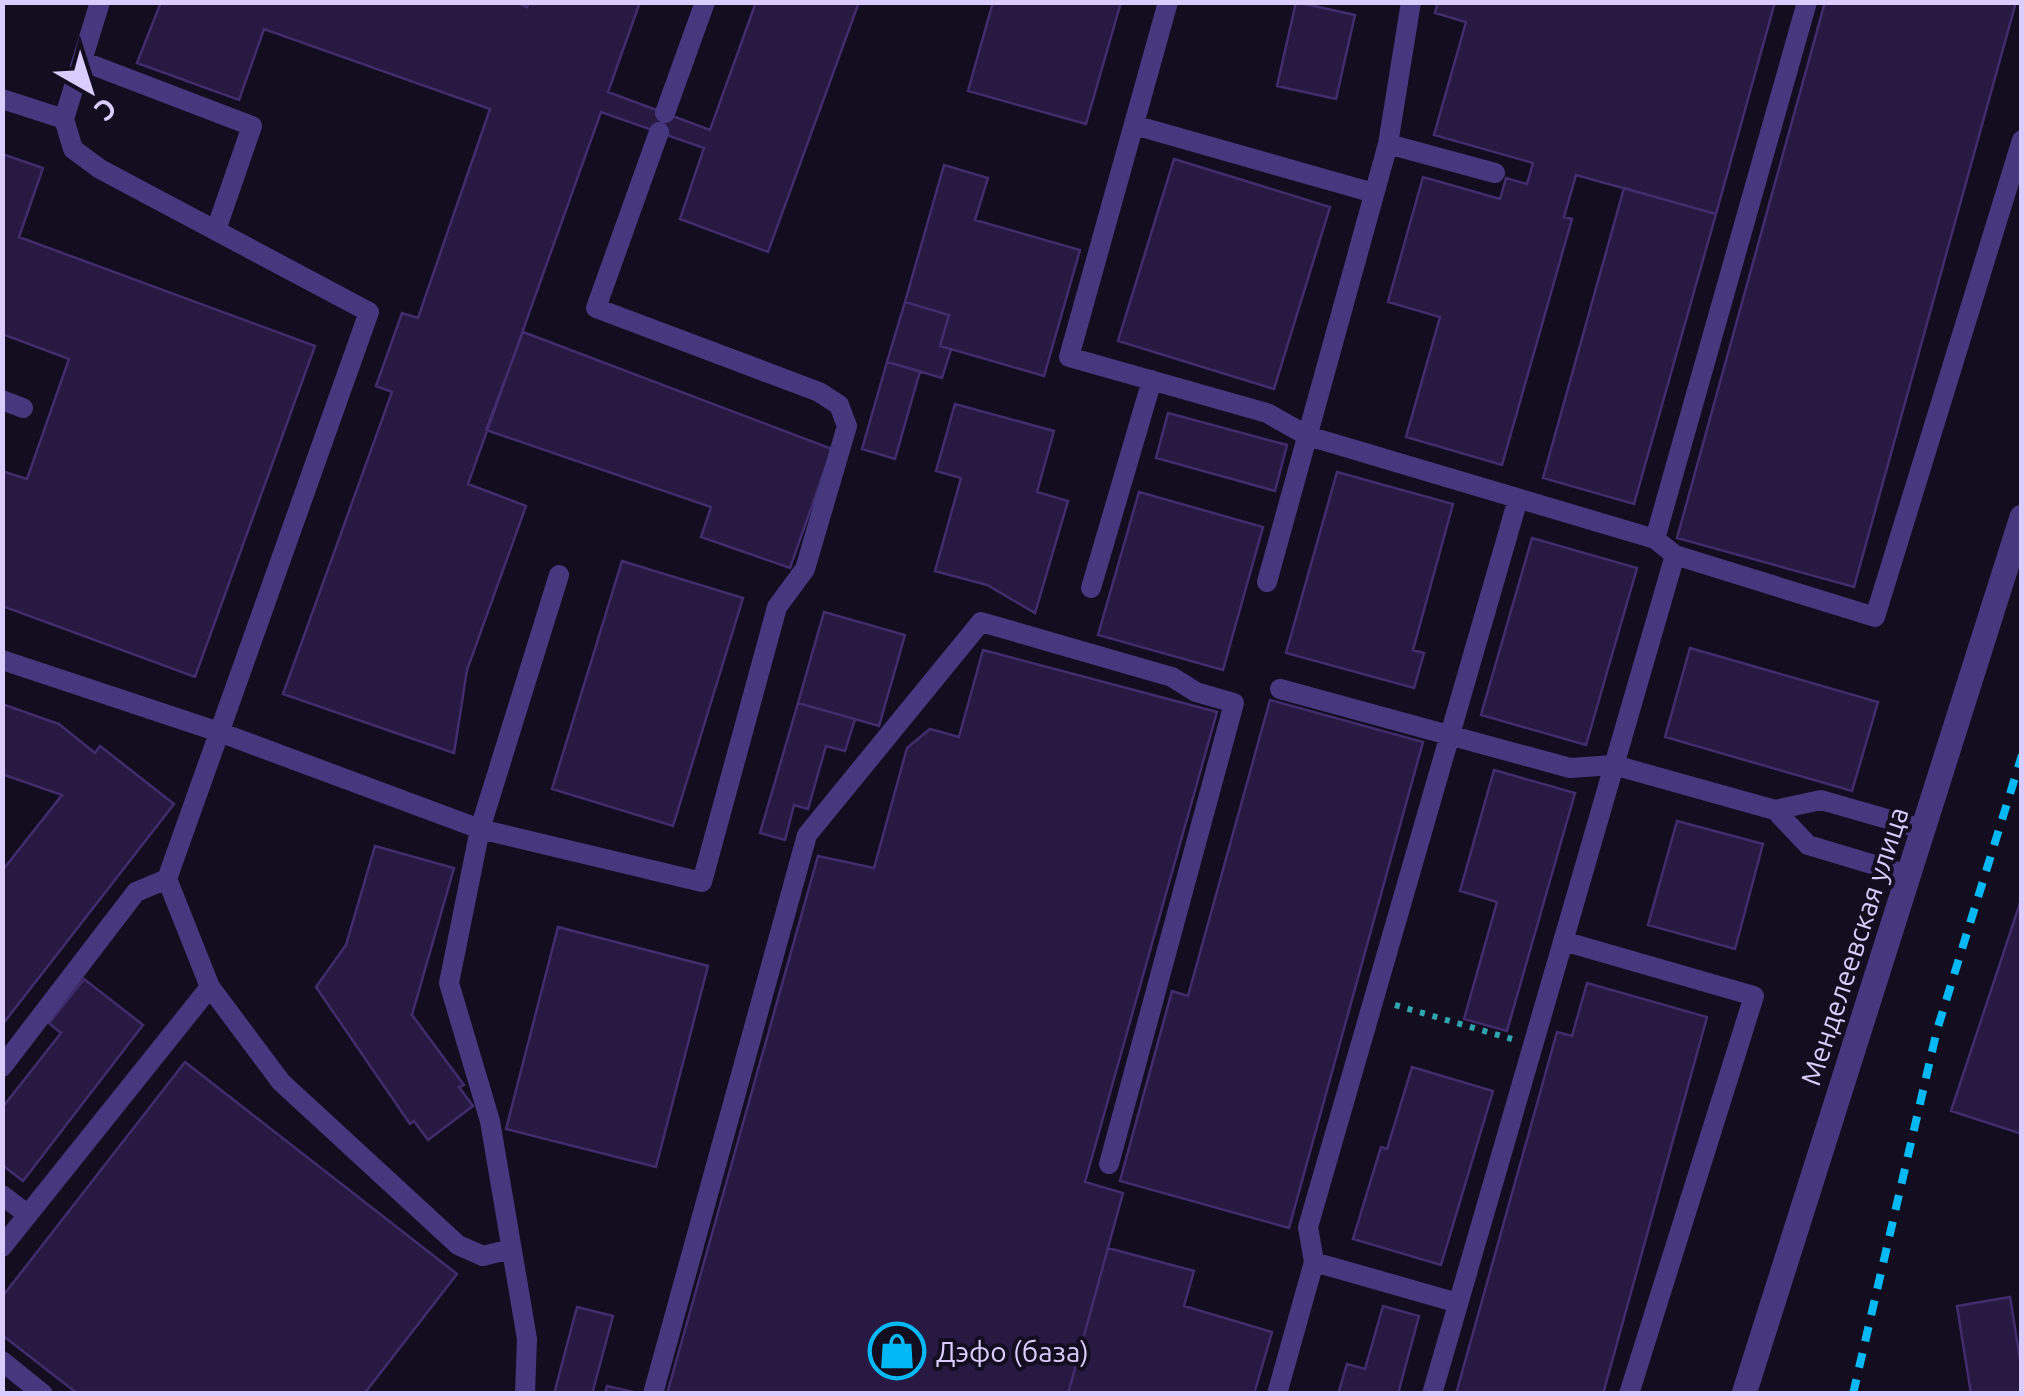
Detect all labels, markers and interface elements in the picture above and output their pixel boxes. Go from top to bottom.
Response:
north arrow [40,40,140,140]
text: С [89,92,123,128]
street label: Менделеевская улица [1794,803,1914,1089]
shop icon: Дэфо (база) [867,1321,927,1381]
place label: Дэфо (база) [936,1336,1089,1368]

